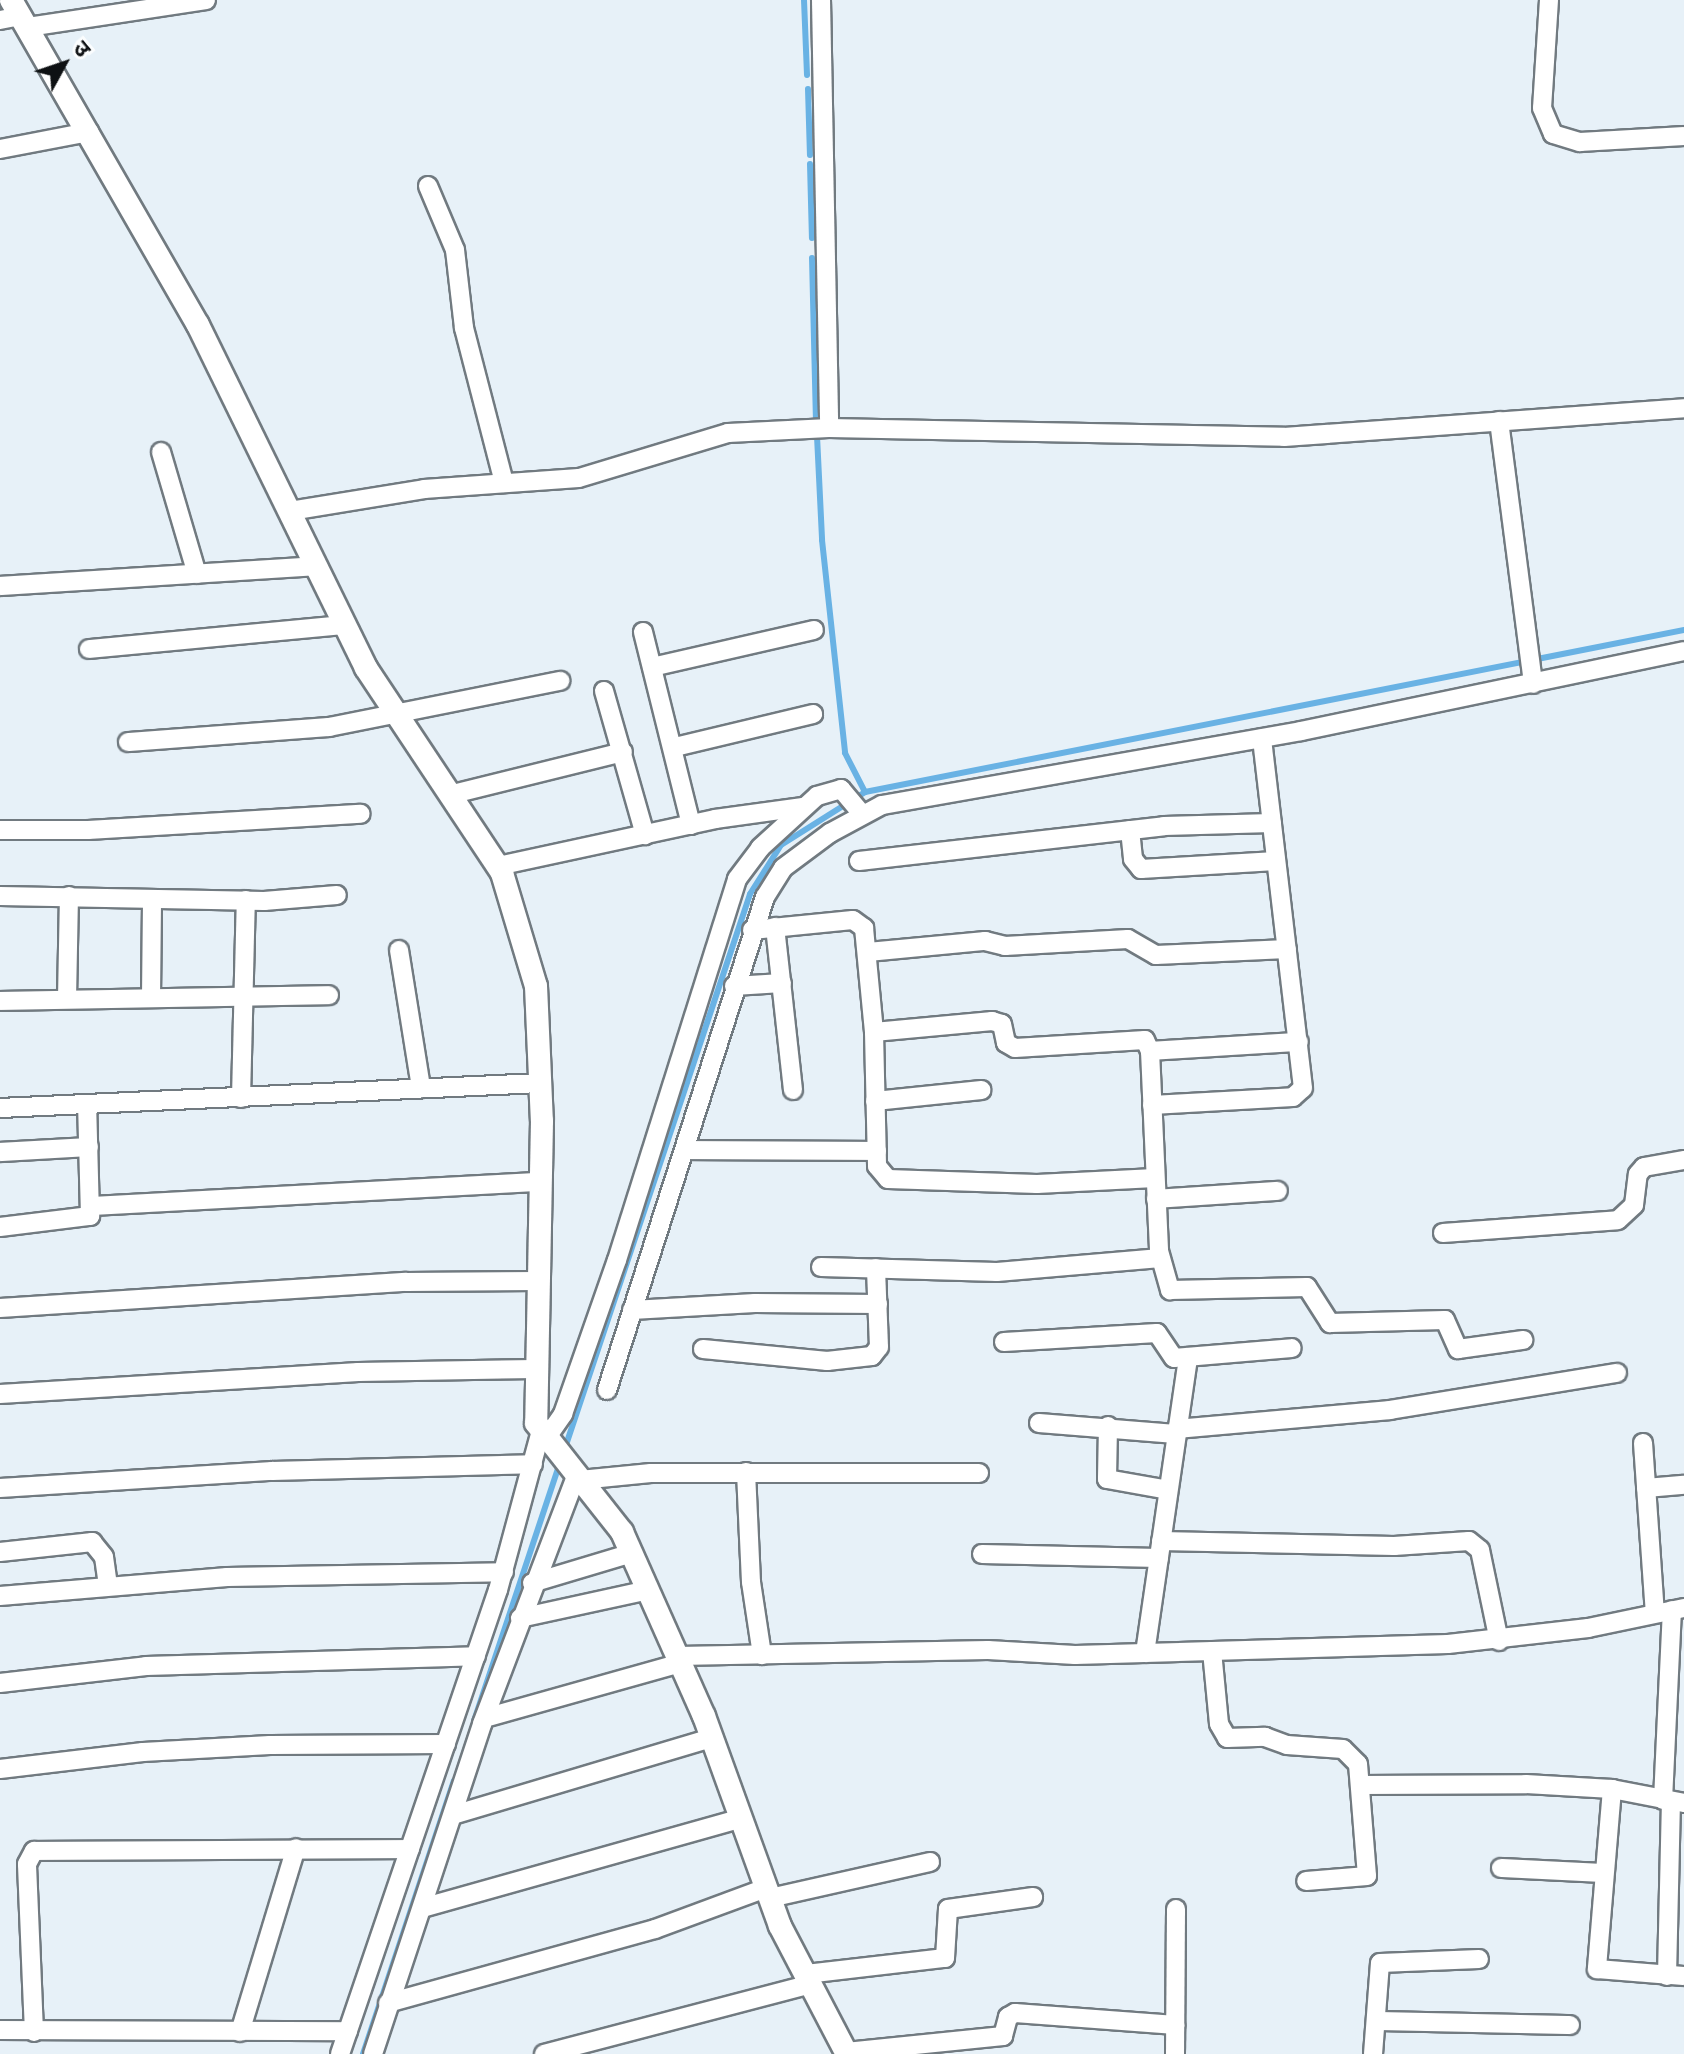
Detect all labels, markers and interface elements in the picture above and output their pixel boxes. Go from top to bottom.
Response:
north arrow [24,24,104,104]
text: उ [68,35,97,63]

